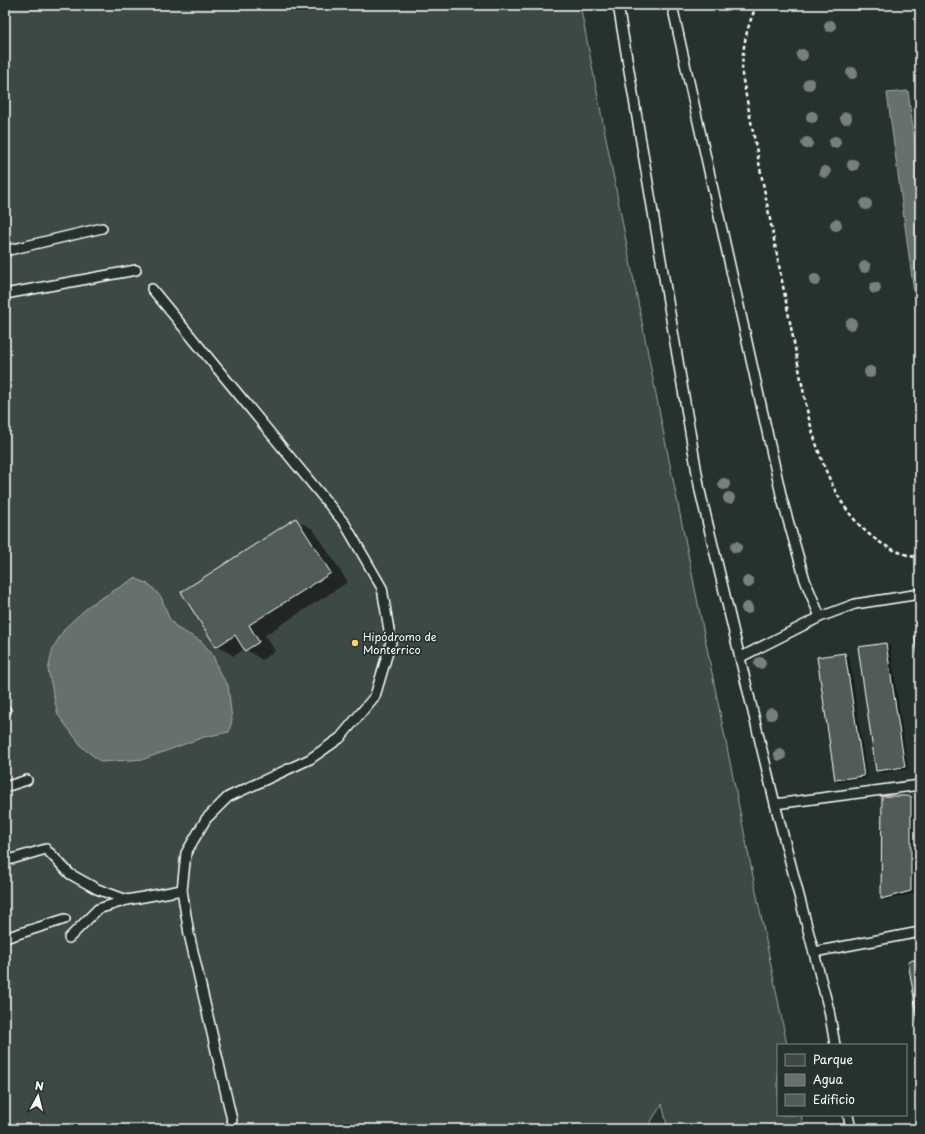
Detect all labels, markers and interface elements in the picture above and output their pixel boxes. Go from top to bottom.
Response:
place label: Hipódromo de Monterrico [363,628,437,658]
marker: Hipódromo de Monterrico [350,638,360,648]
legend [777,1044,907,1116]
text: Parque [813,1050,853,1068]
text: Agua [813,1070,844,1088]
north arrow [18,1076,58,1116]
text: N [34,1077,45,1095]
text: Edificio [813,1090,855,1108]

